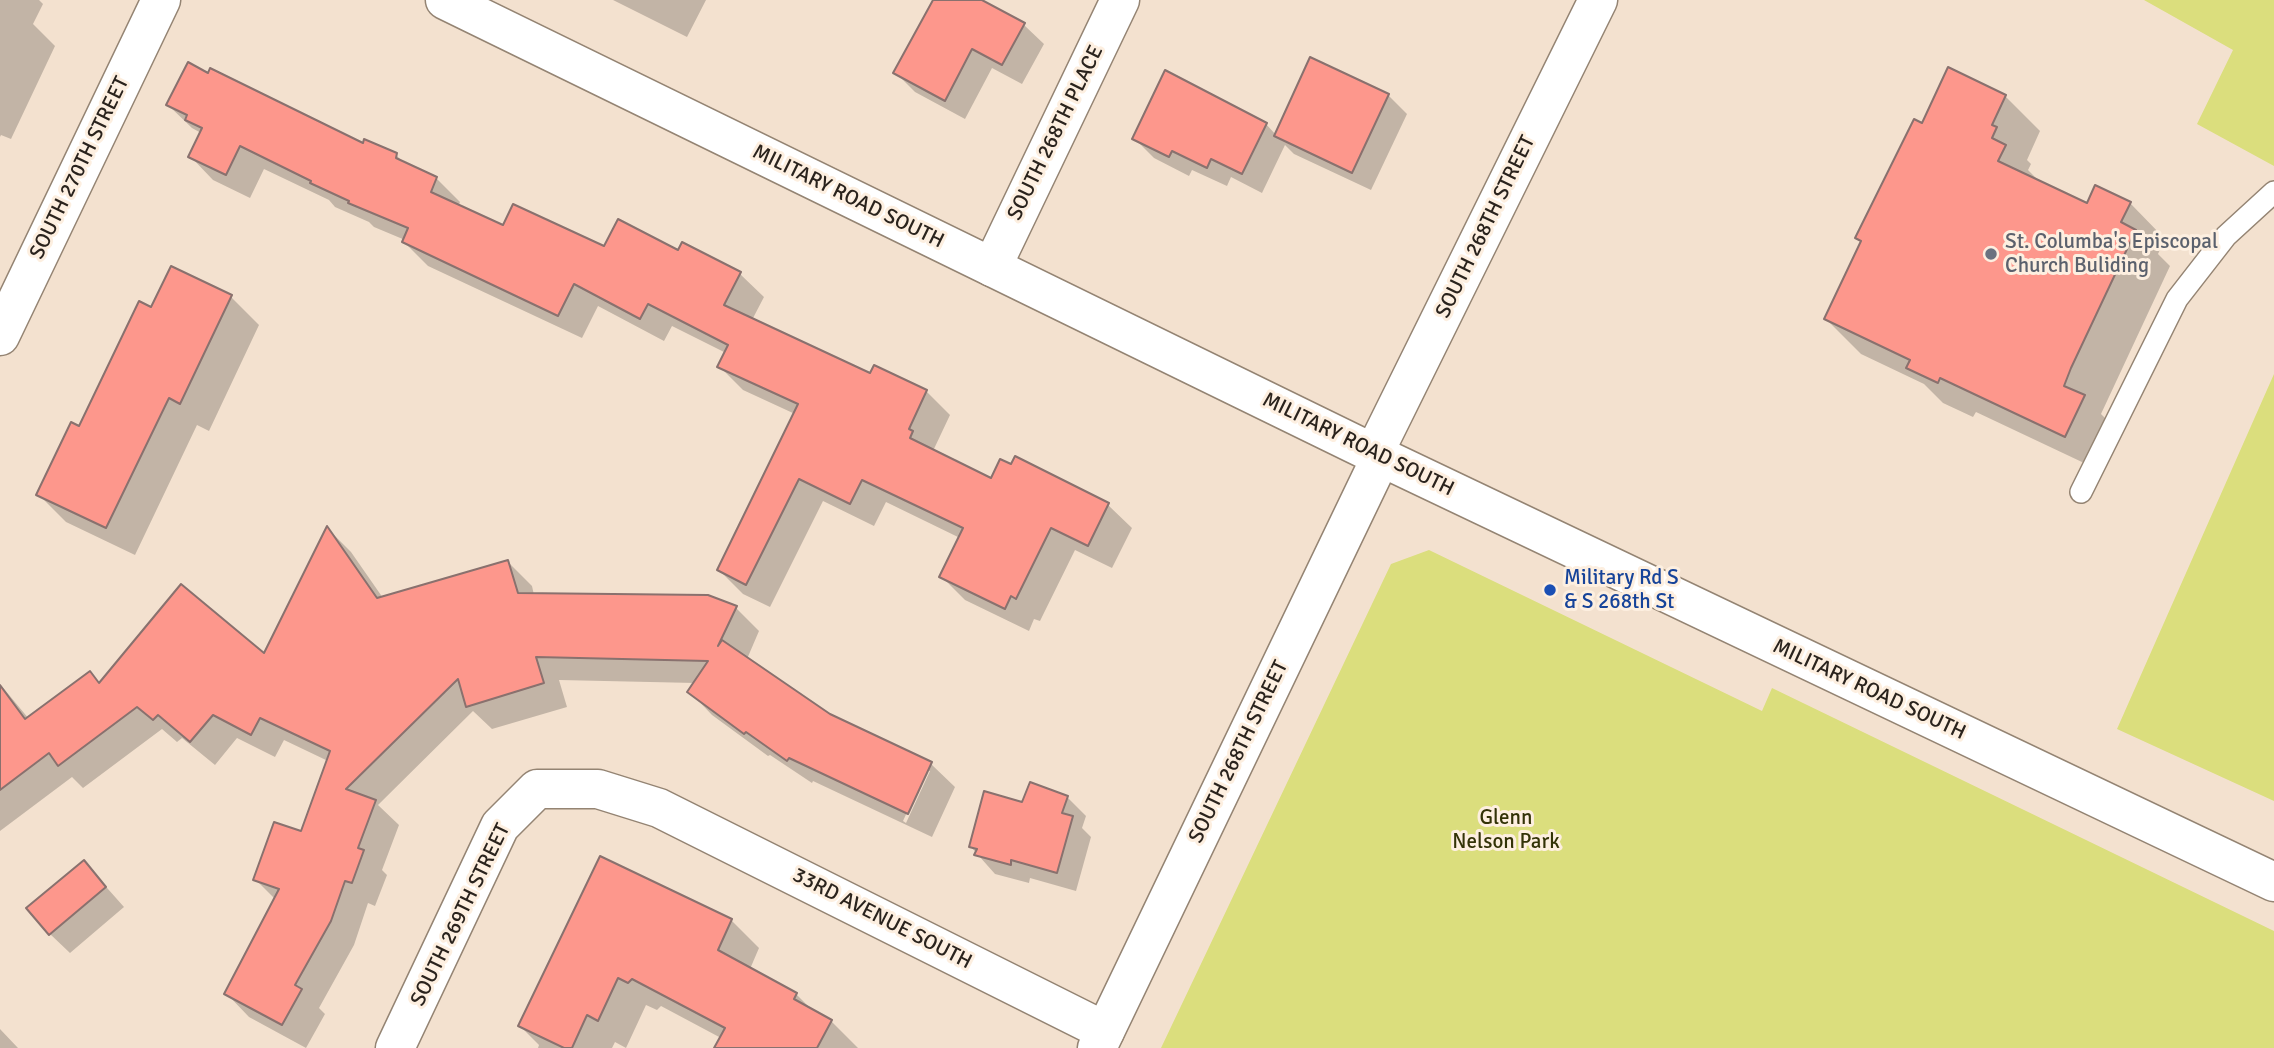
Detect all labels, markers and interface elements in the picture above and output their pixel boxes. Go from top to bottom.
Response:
street label: SOUTH 268TH PLACE [1003,41,1109,225]
street label: SOUTH 270TH STREET [25,73,135,263]
street label: SOUTH 268TH STREET [1431,132,1541,322]
street label: MILITARY ROAD SOUTH [748,140,948,254]
place label: St. Columba's Episcopal Church Buliding [2005,229,2218,279]
marker: St. Columba's Episcopal Church Buliding [1983,246,1999,262]
street label: MILITARY ROAD SOUTH [1258,388,1458,502]
place label: Military Rd S & S 268th St [1564,565,1679,615]
marker: Military Rd S & S 268th St [1542,582,1558,598]
street label: MILITARY ROAD SOUTH [1768,634,1970,746]
street label: SOUTH 268TH STREET [1184,657,1294,847]
park label: Glenn Nelson Park [1452,805,1560,855]
street label: SOUTH 269TH STREET [406,820,516,1010]
street label: 33RD AVENUE SOUTH [788,863,976,975]

